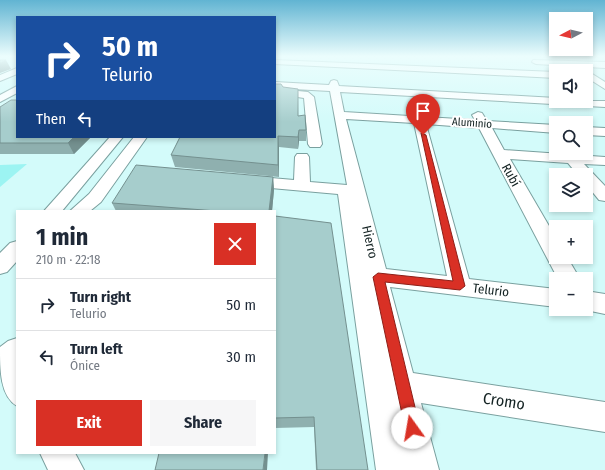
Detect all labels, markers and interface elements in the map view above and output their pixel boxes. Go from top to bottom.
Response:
north arrow [549,12,593,56]
map controls [549,12,593,316]
text: 50 m [102,30,158,63]
icon: right [36,32,88,84]
text: Telurio [102,64,153,86]
button: sound [549,64,593,108]
pin [406,94,440,135]
icon: arrive [412,100,434,122]
icon: left [74,108,96,130]
text: Then [36,110,66,128]
street label: Aluminio [452,115,493,131]
button: search [549,116,593,160]
street label: Rubí [499,161,523,189]
button: layers [549,168,593,212]
button: + [549,220,593,264]
text: 1 min [36,223,88,251]
button: close [214,223,256,265]
street label: Hierro [359,224,381,260]
text: 210 m · 22:18 [36,252,100,267]
button: − [549,272,593,316]
street label: Telurio [472,280,510,300]
text: Turn right [70,288,131,306]
icon: right [36,294,58,316]
text: 50 m [226,296,256,314]
text: Telurio [70,306,107,321]
text: Turn left [70,340,123,358]
icon: left [36,346,58,368]
text: 30 m [226,348,256,366]
text: Ónice [70,358,100,373]
street label: Cromo [482,388,526,414]
button: Exit [36,400,142,446]
button: Share [150,400,256,446]
position arrow [391,407,433,449]

